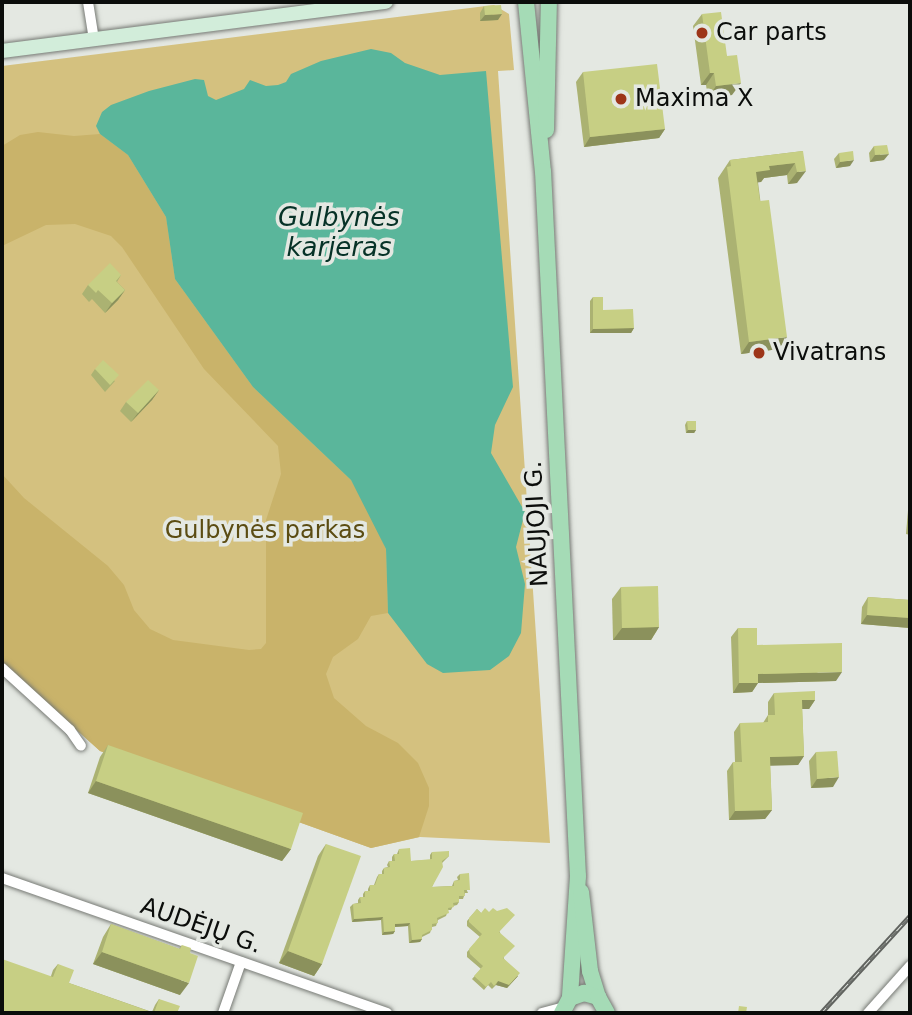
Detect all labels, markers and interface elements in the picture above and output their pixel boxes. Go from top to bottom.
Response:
place label: Car parts [716,19,827,47]
marker: Car parts [694,25,710,41]
place label: Maxima X [635,85,753,113]
marker: Maxima X [613,91,629,107]
water label: Gulbynės karjeras [278,202,400,264]
place label: Vivatrans [773,339,886,367]
marker: Vivatrans [751,345,767,361]
street label: NAUJOJI G. [519,460,555,588]
park label: Gulbynės parkas [165,517,365,545]
street label: AUDĖJŲ G. [137,892,265,960]

